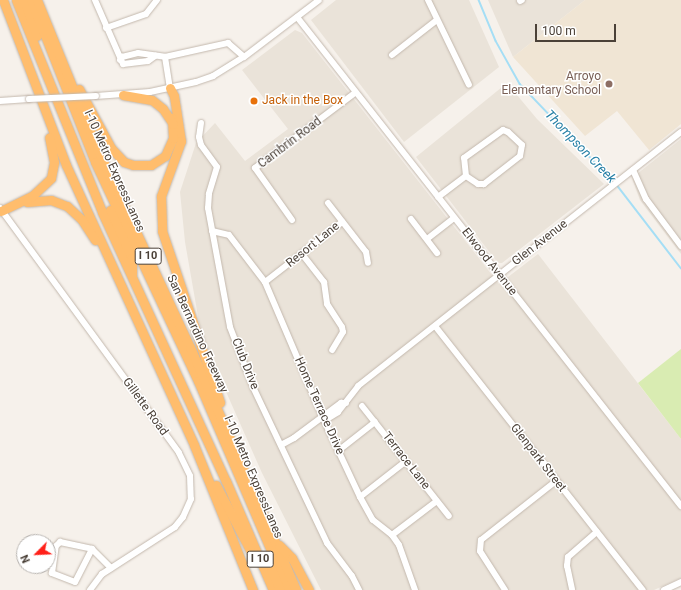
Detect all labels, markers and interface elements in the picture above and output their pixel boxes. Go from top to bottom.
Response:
scale bar [537,16,618,42]
text: 100 m [542,24,576,38]
place label: Arroyo Elementary School [501,70,601,98]
marker: Arroyo Elementary School [604,79,614,89]
place label: Jack in the Box [262,94,343,108]
marker: Jack in the Box [249,96,259,106]
water label: Thompson Creek [541,107,619,187]
street label: I-10 Metro ExpressLanes [81,108,147,234]
street label: Cambrin Road [255,114,325,172]
street label: Glen Avenue [509,217,571,269]
street label: Resort Lane [284,219,342,271]
street label: Elwood Avenue [458,225,520,299]
road number: I 10 [134,247,162,265]
street label: San Bernardino Freeway [163,273,231,395]
street label: Club Drive [228,336,262,392]
street label: Home Terrace Drive [291,355,347,457]
street label: Gillette Road [119,375,171,439]
street label: I-10 Metro ExpressLanes [221,413,285,541]
street label: Glenpark Street [507,421,569,495]
street label: Terrace Lane [379,429,433,493]
north arrow [16,534,56,574]
road number: I 10 [246,550,274,568]
text: N [18,552,33,565]

